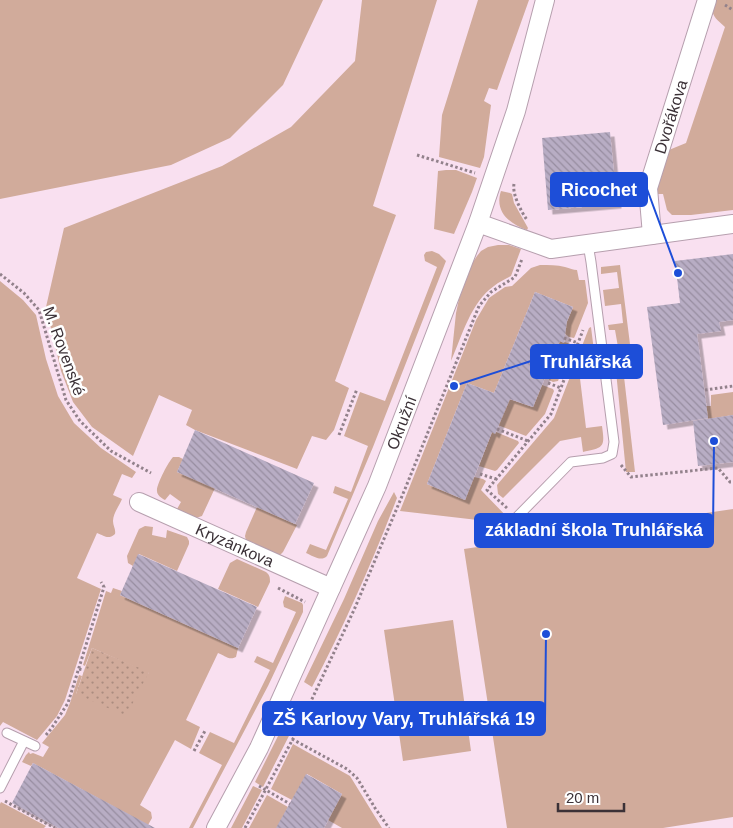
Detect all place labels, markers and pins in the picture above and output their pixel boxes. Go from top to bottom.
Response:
callout: Ricochet [551,173,647,206]
callout: Truhlářská [531,345,642,378]
callout: základní škola Truhlářská [475,514,713,547]
callout: ZŠ Karlovy Vary, Truhlářská 19 [263,702,545,735]

